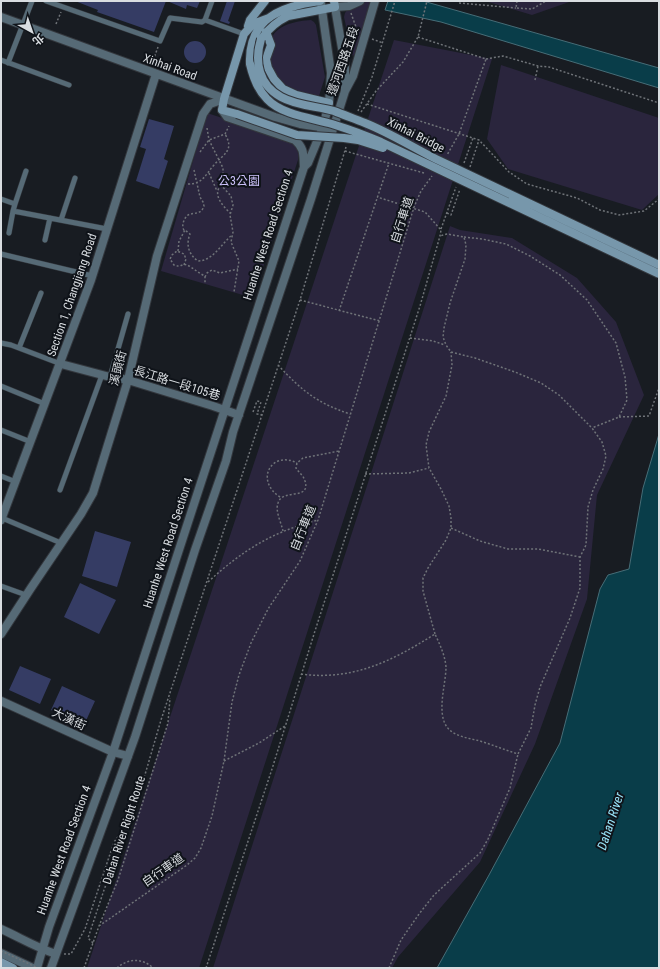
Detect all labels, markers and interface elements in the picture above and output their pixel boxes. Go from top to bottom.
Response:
north arrow [12,12,52,52]
street label: 還河西路五段 [325,25,361,97]
text: 北 [30,31,46,48]
street label: Xinhai Road [141,51,199,83]
street label: Xinhai Bridge [385,115,447,156]
street label: Huanhe West Road Section 4 [240,168,296,302]
park label: 公3公園 [218,174,260,188]
street label: 自行車道 [388,195,416,245]
street label: Section 1, Changjiang Road [44,232,100,358]
street label: 溪頭街 [107,349,129,387]
street label: 長江路一段105巷 [132,363,222,403]
street label: Huanhe West Road Section 4 [140,476,196,610]
street label: 自行車道 [288,503,318,553]
street label: 大漢街 [50,705,88,733]
street label: Dahan River Right Route [100,774,148,886]
street label: Huanhe West Road Section 4 [34,783,94,916]
water label: Dahan River [594,790,627,852]
street label: 自行車道 [139,850,187,890]

